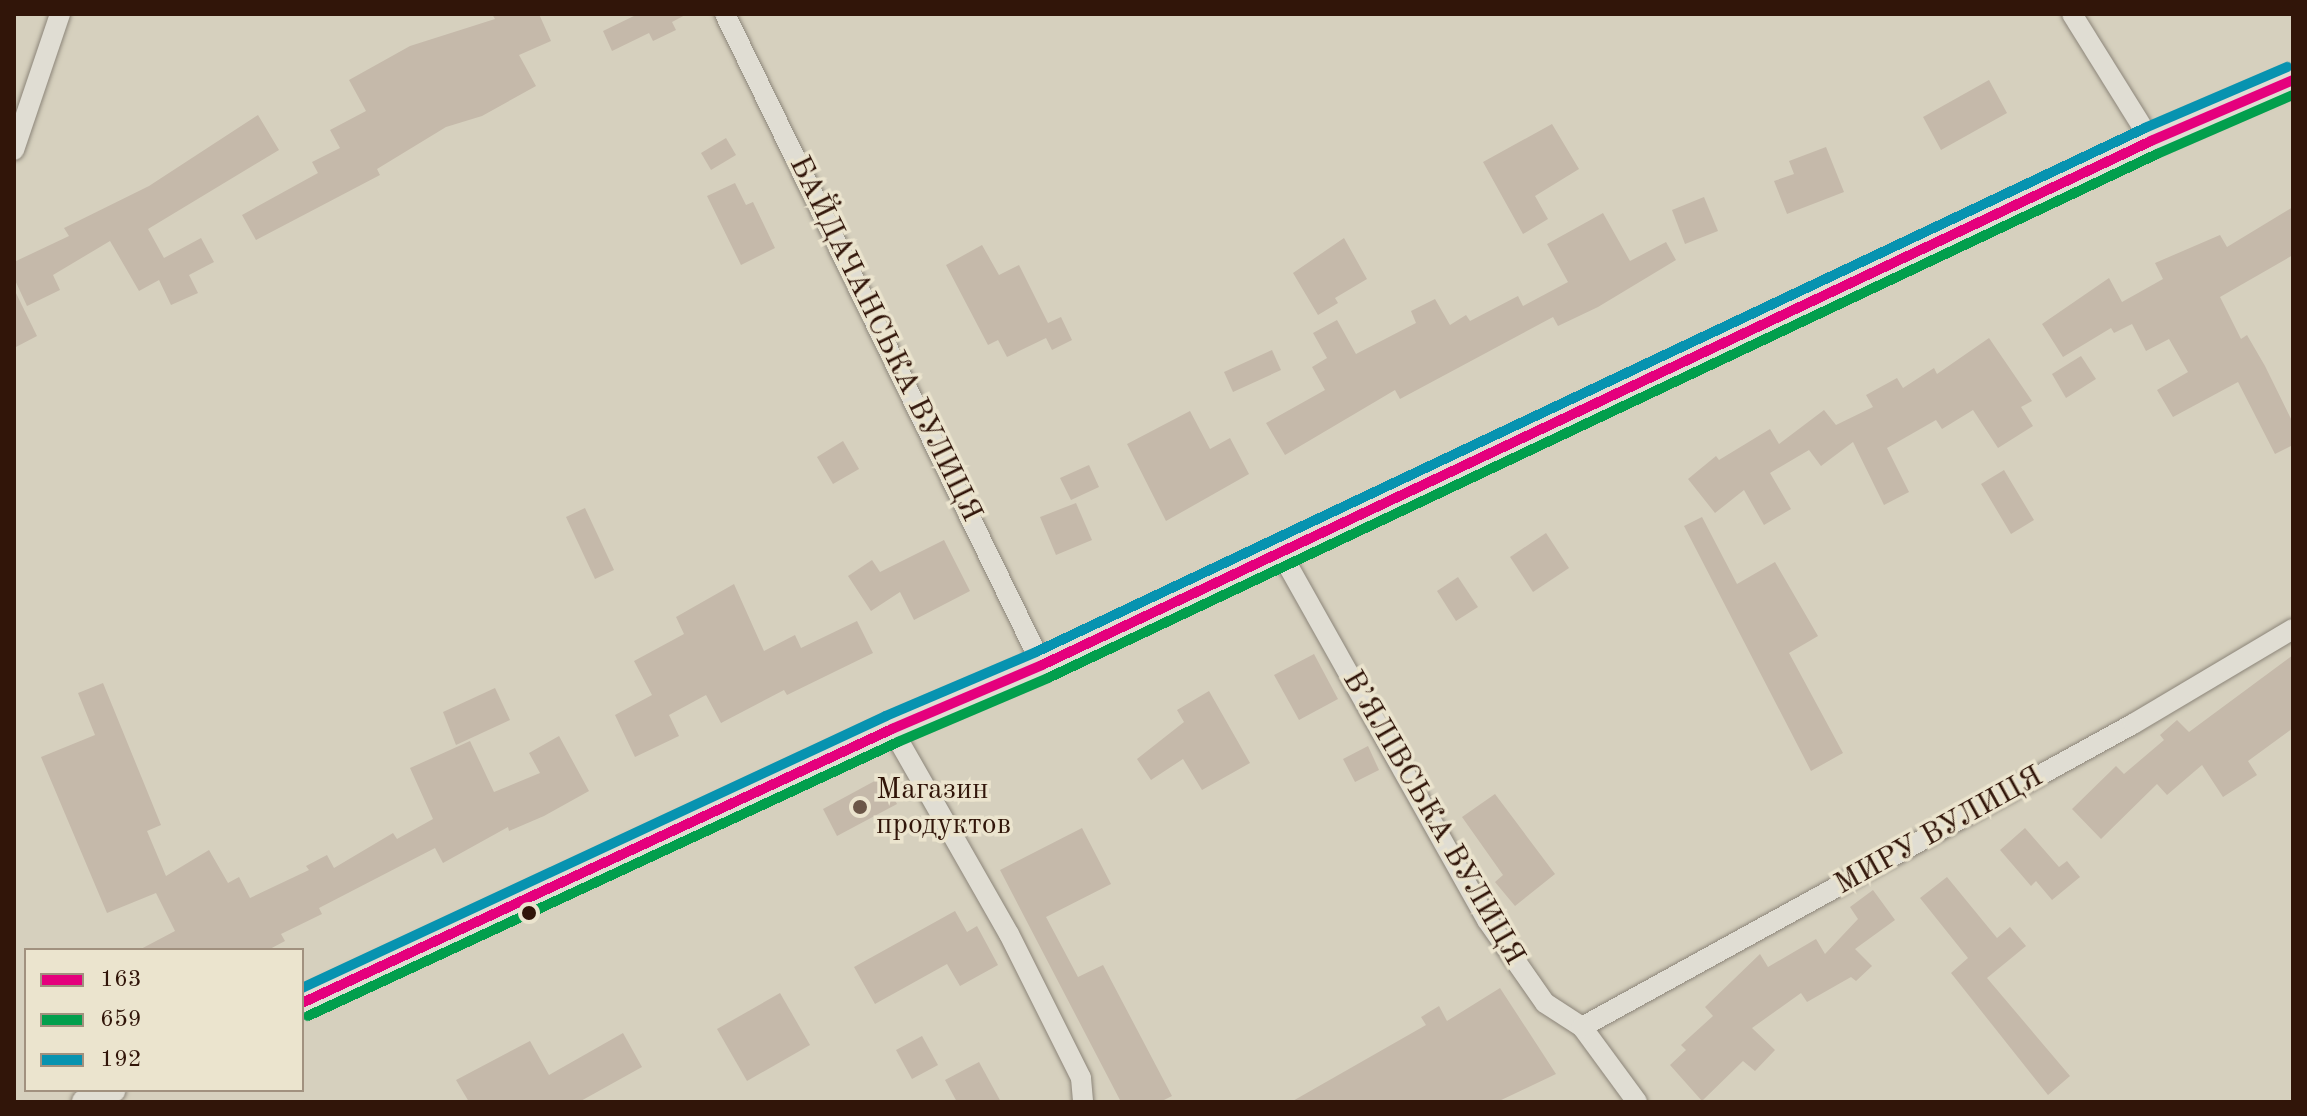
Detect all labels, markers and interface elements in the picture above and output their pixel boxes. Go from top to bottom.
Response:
street label: БАЙДАЧАНСЬКА ВУЛИЦЯ [781,150,989,528]
street label: В’ЯЛІВСЬКА ВУЛИЦЯ [1334,664,1532,972]
street label: МИРУ ВУЛИЦЯ [1829,759,2049,903]
place label: Магазин продуктов [876,772,1011,842]
marker: Магазин продуктов [851,798,869,816]
unlabelled marker [521,905,537,921]
legend [24,948,304,1092]
text: 163 [100,968,142,992]
text: 659 [100,1008,142,1032]
text: 192 [100,1048,142,1072]

